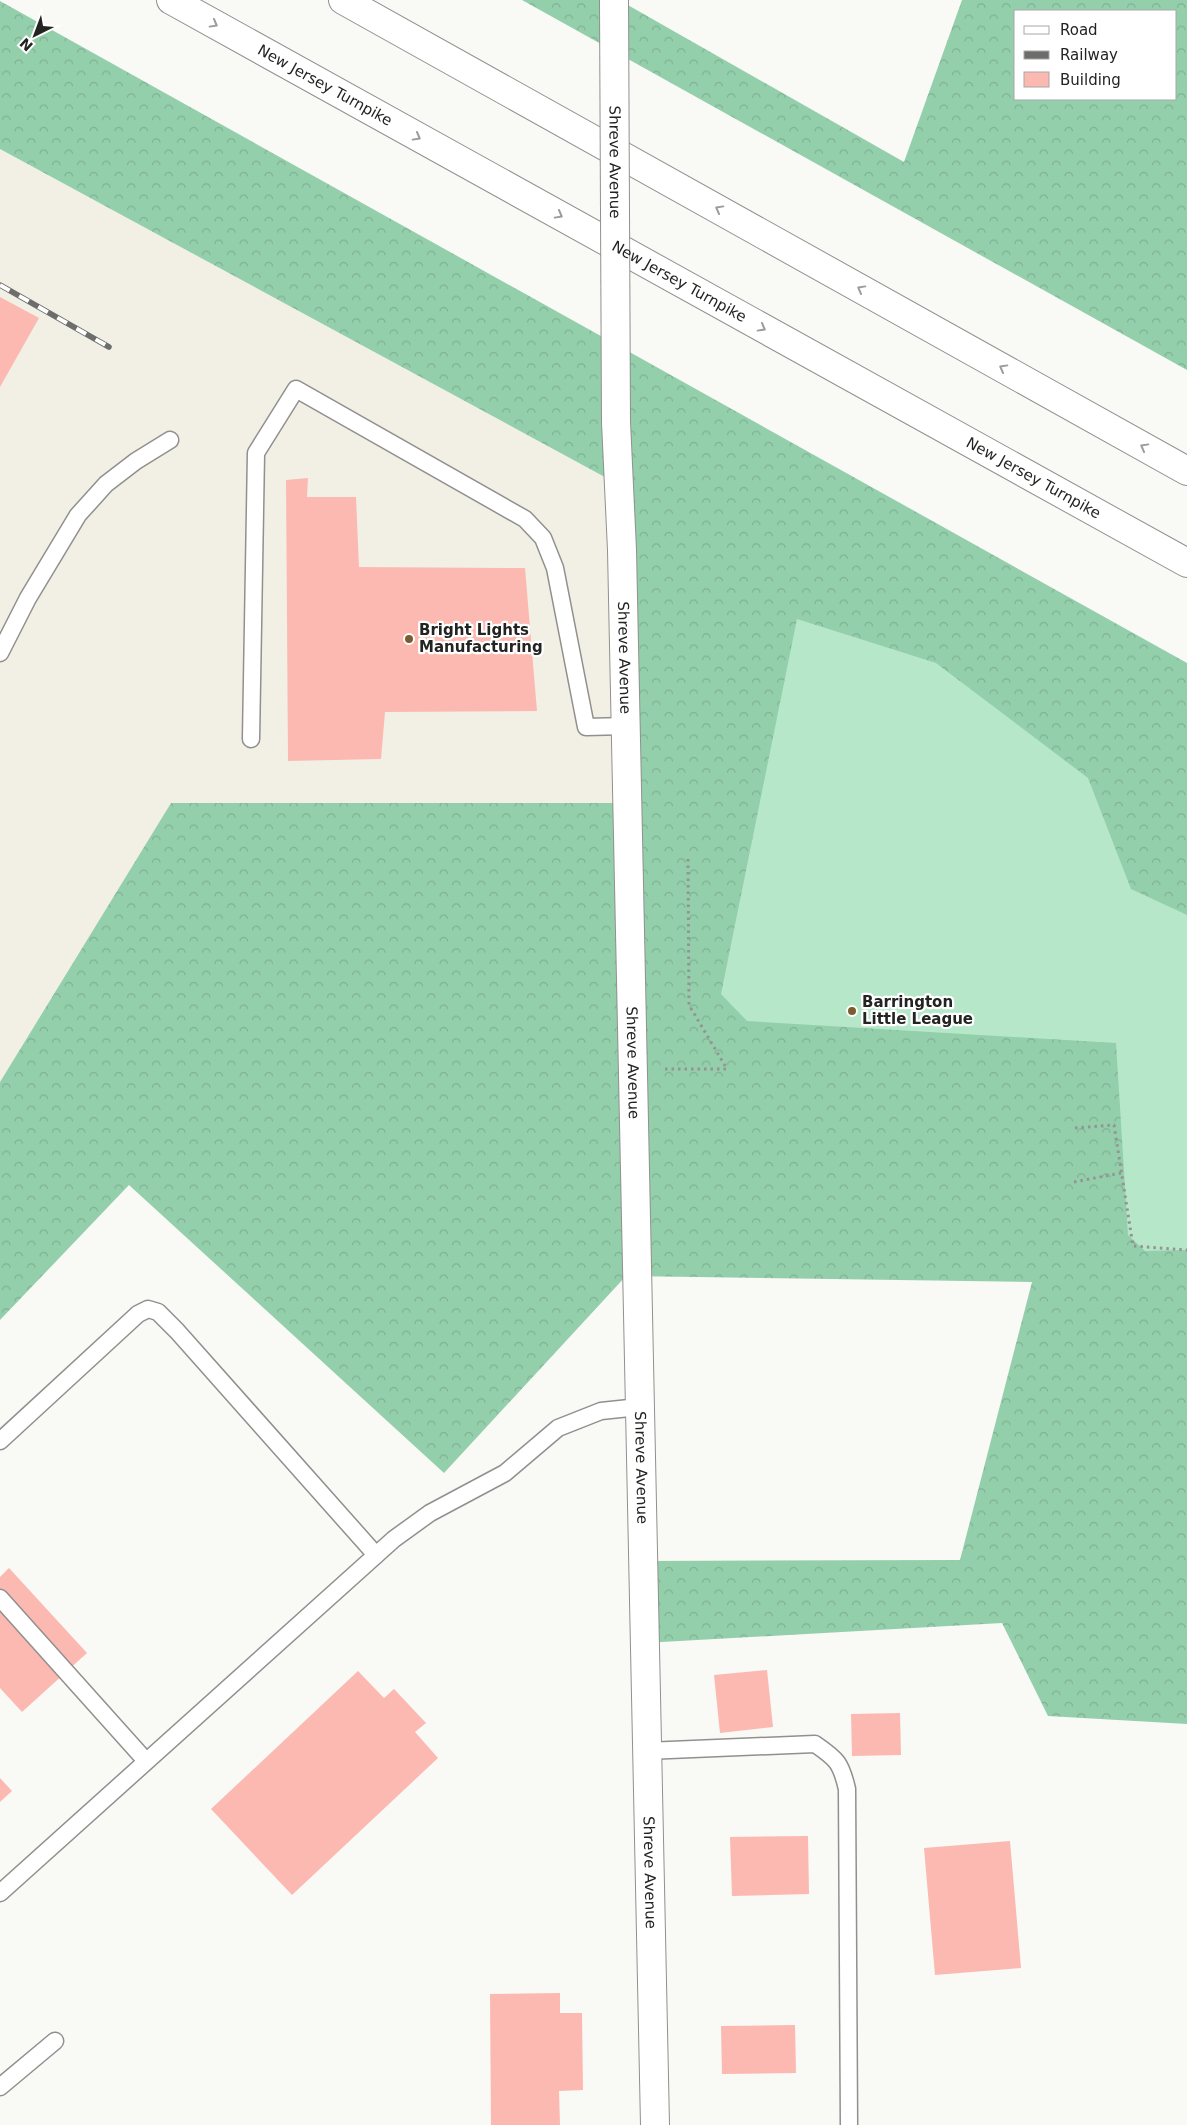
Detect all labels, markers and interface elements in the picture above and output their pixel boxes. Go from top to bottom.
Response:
north arrow [10,10,60,60]
legend [1014,10,1177,100]
one-way arrow [208,17,217,27]
text: Road [1060,21,1098,39]
text: N [17,35,36,55]
street label: New Jersey Turnpike [255,41,395,130]
text: Railway [1060,46,1118,64]
text: Building [1060,71,1121,89]
street label: Shreve Avenue [606,106,624,218]
one-way arrow [412,130,421,140]
one-way arrow [715,206,724,216]
one-way arrow [554,209,563,219]
street label: New Jersey Turnpike [609,237,750,326]
one-way arrow [857,285,866,295]
one-way arrow [757,322,766,332]
one-way arrow [999,364,1008,374]
street label: New Jersey Turnpike [963,433,1104,522]
one-way arrow [1141,443,1150,453]
street label: Shreve Avenue [614,601,634,714]
place label: Bright Lights Manufacturing [419,621,543,656]
marker: Bright Lights Manufacturing [403,633,415,645]
place label: Barrington Little League [862,993,973,1028]
marker: Barrington Little League [846,1005,858,1017]
street label: Shreve Avenue [623,1006,643,1119]
street label: Shreve Avenue [631,1411,651,1524]
street label: Shreve Avenue [640,1816,660,1929]

